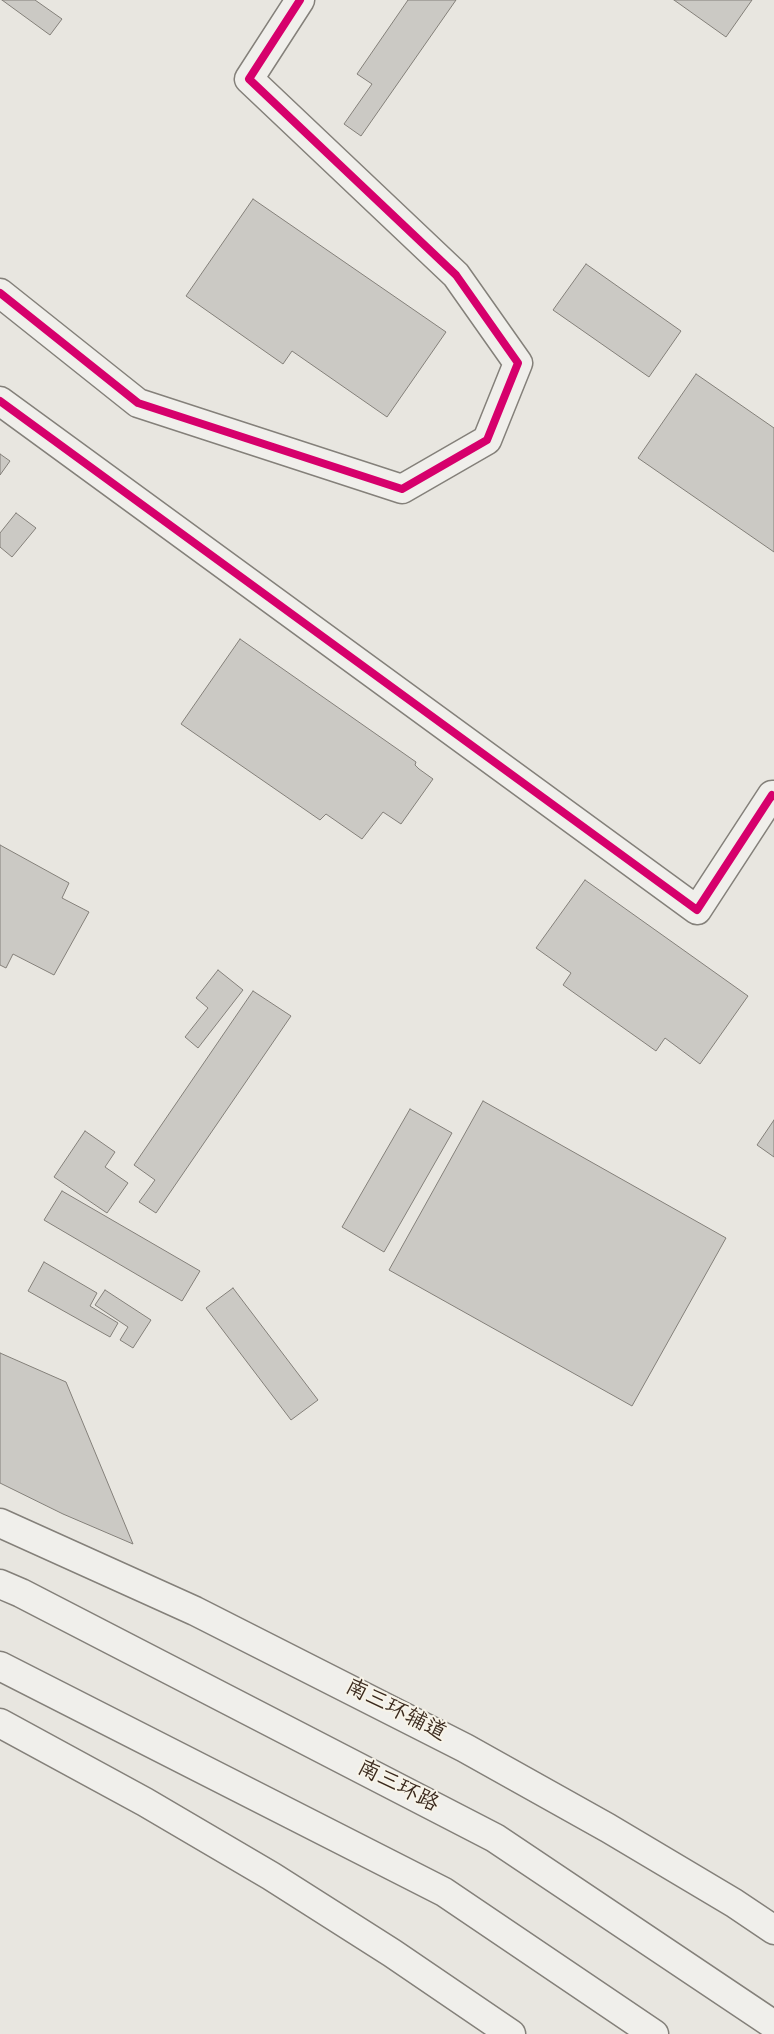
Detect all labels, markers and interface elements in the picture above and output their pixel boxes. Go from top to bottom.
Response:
street label: 南三环辅道 [340,1675,450,1749]
street label: 南三环路 [352,1756,442,1820]

